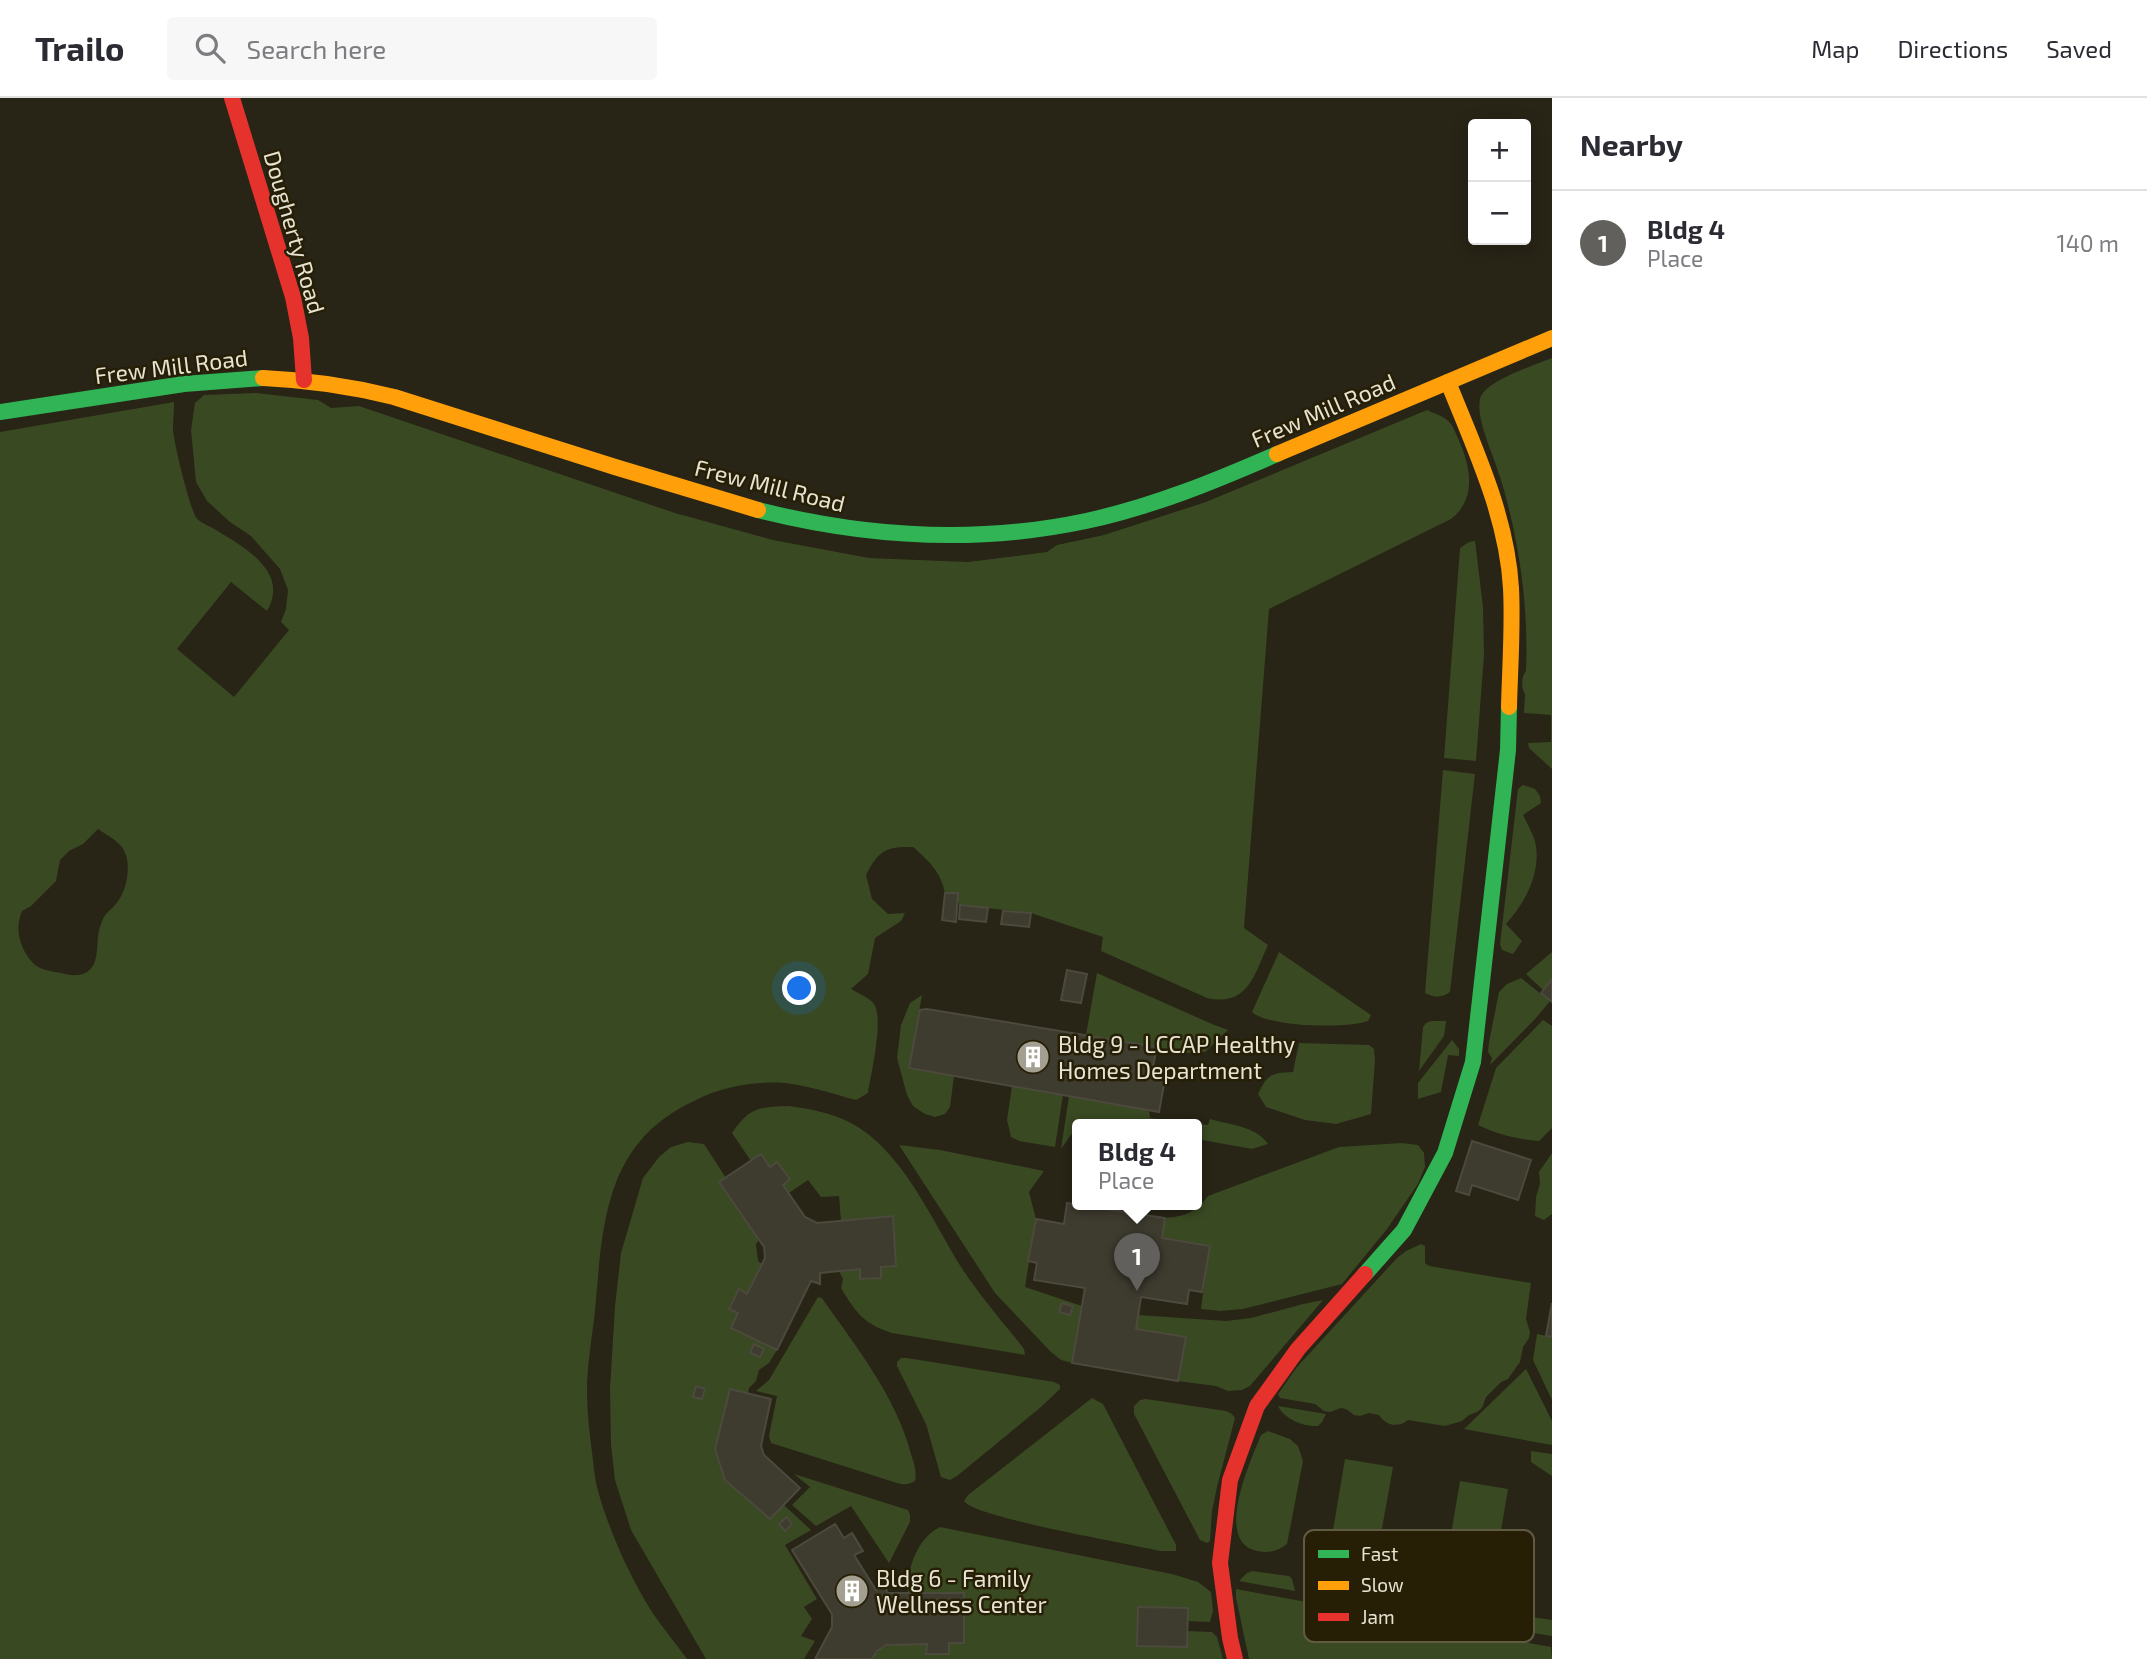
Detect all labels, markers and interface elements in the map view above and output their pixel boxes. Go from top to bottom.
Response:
search box [167,17,657,80]
text: Trailo [35,28,125,68]
icon: search [191,29,229,67]
text: Search here [247,33,386,64]
text: Map [1811,34,1859,63]
text: Directions [1897,34,2008,63]
text: Saved [2046,34,2112,63]
map controls [1468,119,1531,245]
button: + [1468,119,1531,182]
text: Nearby [1580,126,1683,162]
street label: Dougherty Road [258,148,332,316]
button: − [1468,182,1531,245]
text: Bldg 4 [1647,213,1725,244]
text: 1 [1598,229,1608,257]
text: 140 m [2057,229,2119,257]
text: Place [1647,244,1703,272]
street label: Frew Mill Road [93,343,249,389]
street label: Frew Mill Road [1247,367,1399,453]
street label: Frew Mill Road [692,453,848,517]
your location [782,971,816,1005]
place label: Bldg 9 - LCCAP Healthy Homes Department [1058,1030,1295,1084]
building icon: Bldg 9 - LCCAP Healthy Homes Department [1014,1038,1052,1076]
popup [1072,1119,1202,1210]
text: Bldg 4 [1098,1135,1176,1166]
text: Place [1098,1166,1154,1194]
pin: 1 [1114,1233,1160,1291]
legend [1304,1530,1534,1642]
text: Fast [1361,1542,1398,1565]
place label: Bldg 6 - Family Wellness Center [876,1564,1047,1618]
building icon: Bldg 6 - Family Wellness Center [833,1572,871,1610]
text: Slow [1361,1573,1404,1596]
text: Jam [1361,1605,1395,1628]

